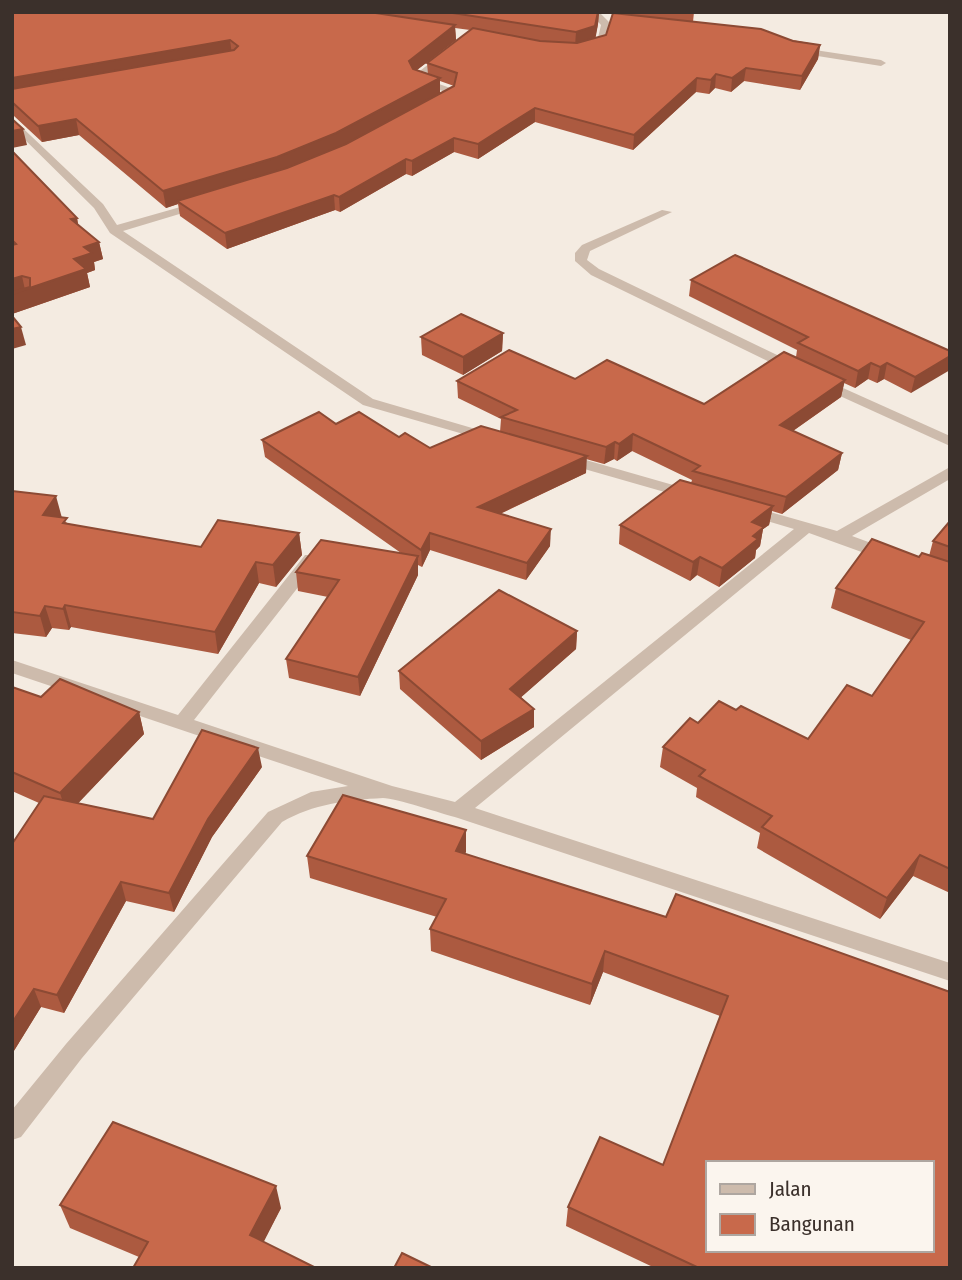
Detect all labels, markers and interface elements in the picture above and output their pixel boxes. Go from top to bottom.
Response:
legend [706,1161,934,1252]
text: Jalan [769,1176,812,1202]
text: Bangunan [769,1211,855,1237]

